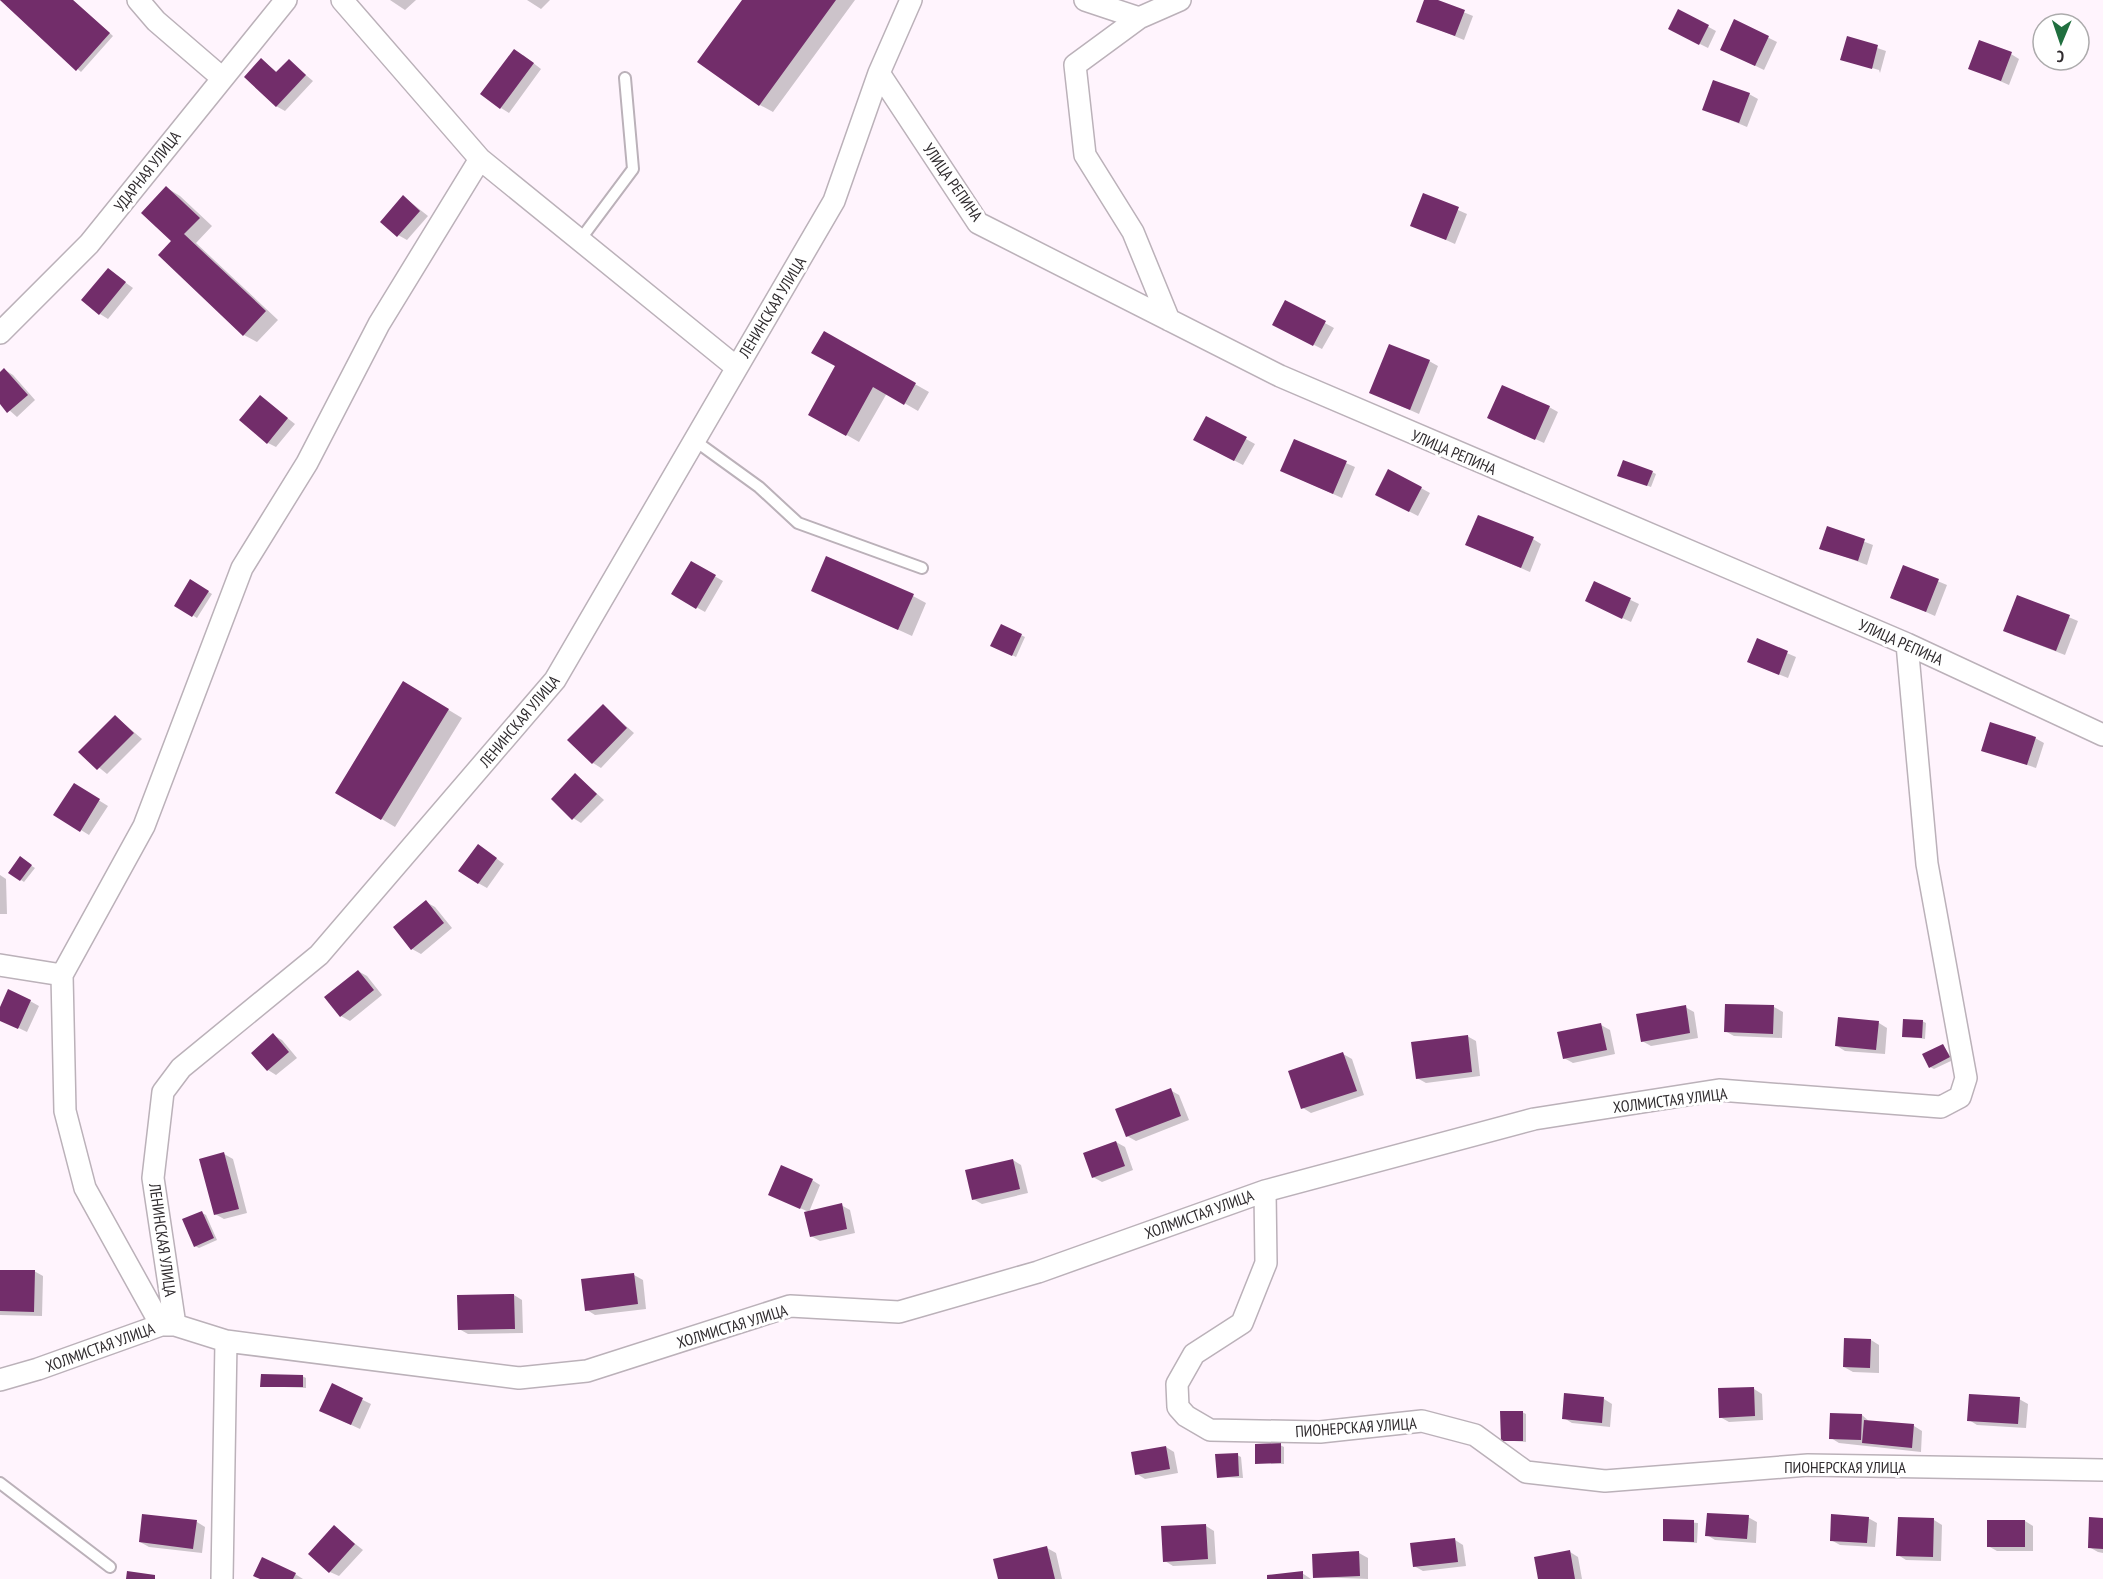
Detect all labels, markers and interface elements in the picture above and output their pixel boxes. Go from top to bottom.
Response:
north arrow [2031,12,2091,72]
text: С [2056,47,2064,67]
street label: УДАРНАЯ УЛИЦА [109,126,185,215]
street label: УЛИЦА РЕПИНА [919,139,987,225]
street label: ЛЕНИНСКАЯ УЛИЦА [734,253,810,362]
street label: УЛИЦА РЕПИНА [1408,425,1500,479]
street label: УЛИЦА РЕПИНА [1856,614,1947,670]
street label: ЛЕНИНСКАЯ УЛИЦА [474,671,564,772]
street label: ХОЛМИСТАЯ УЛИЦА [1612,1083,1729,1117]
street label: ЛЕНИНСКАЯ УЛИЦА [145,1181,181,1298]
street label: ХОЛМИСТАЯ УЛИЦА [1142,1185,1257,1243]
street label: ХОЛМИСТАЯ УЛИЦА [674,1300,790,1352]
street label: ХОЛМИСТАЯ УЛИЦА [43,1318,158,1376]
street label: ПИОНЕРСКАЯ УЛИЦА [1295,1413,1418,1441]
street label: ПИОНЕРСКАЯ УЛИЦА [1784,1457,1906,1477]

